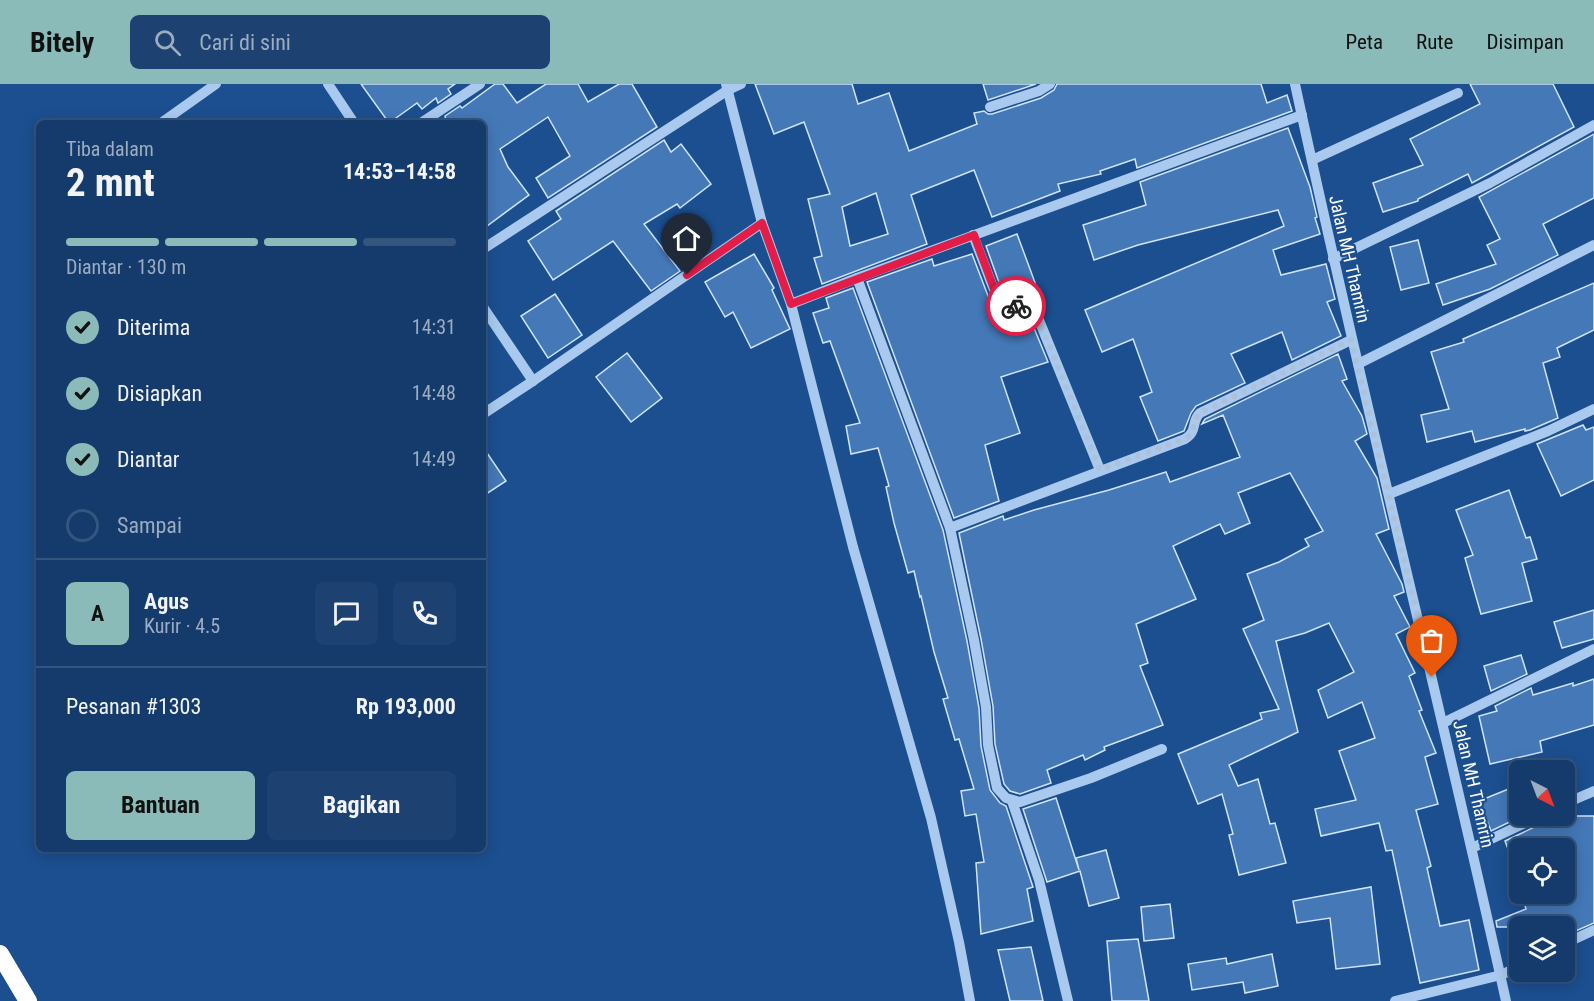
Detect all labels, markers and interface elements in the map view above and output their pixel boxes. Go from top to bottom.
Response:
search box [130,15,550,69]
text: Bitely [30,26,94,59]
icon: search [151,26,184,59]
text: Cari di sini [199,30,291,55]
text: Peta [1345,30,1383,54]
text: Rute [1416,30,1453,54]
text: Disimpan [1486,30,1564,54]
text: Tiba dalam [66,137,154,161]
text: 14:53–14:58 [343,159,456,184]
text: 2 mnt [66,160,155,206]
street label: Jalan MH Thamrin [1325,193,1375,325]
pin [661,213,712,275]
icon: home [670,222,703,255]
text: Diantar · 130 m [66,255,186,279]
courier [986,276,1046,336]
icon: bike [1000,290,1033,323]
icon: check [66,311,99,344]
text: Diterima [117,315,190,340]
text: 14:31 [412,315,456,339]
icon: check [66,377,99,410]
text: Disiapkan [117,381,202,406]
text: 14:48 [412,381,456,405]
icon: check [66,443,99,476]
text: Diantar [117,447,180,472]
text: 14:49 [412,447,456,471]
text: Sampai [117,513,182,538]
button: chat [315,582,378,645]
button: phone [393,582,456,645]
text: Agus [144,589,189,614]
text: A [91,601,104,626]
text: Kurir · 4.5 [144,614,220,638]
pin [1406,615,1457,677]
icon: bag [1415,624,1448,657]
text: Pesanan #1303 [66,694,201,719]
text: Rp 193,000 [356,694,456,719]
street label: Jalan MH Thamrin [1449,718,1499,850]
north arrow [1509,760,1575,826]
map controls [1509,760,1575,982]
button: Bantuan [66,771,255,840]
button: Bagikan [267,771,456,840]
button: locate [1509,838,1575,904]
button: layers [1509,916,1575,982]

